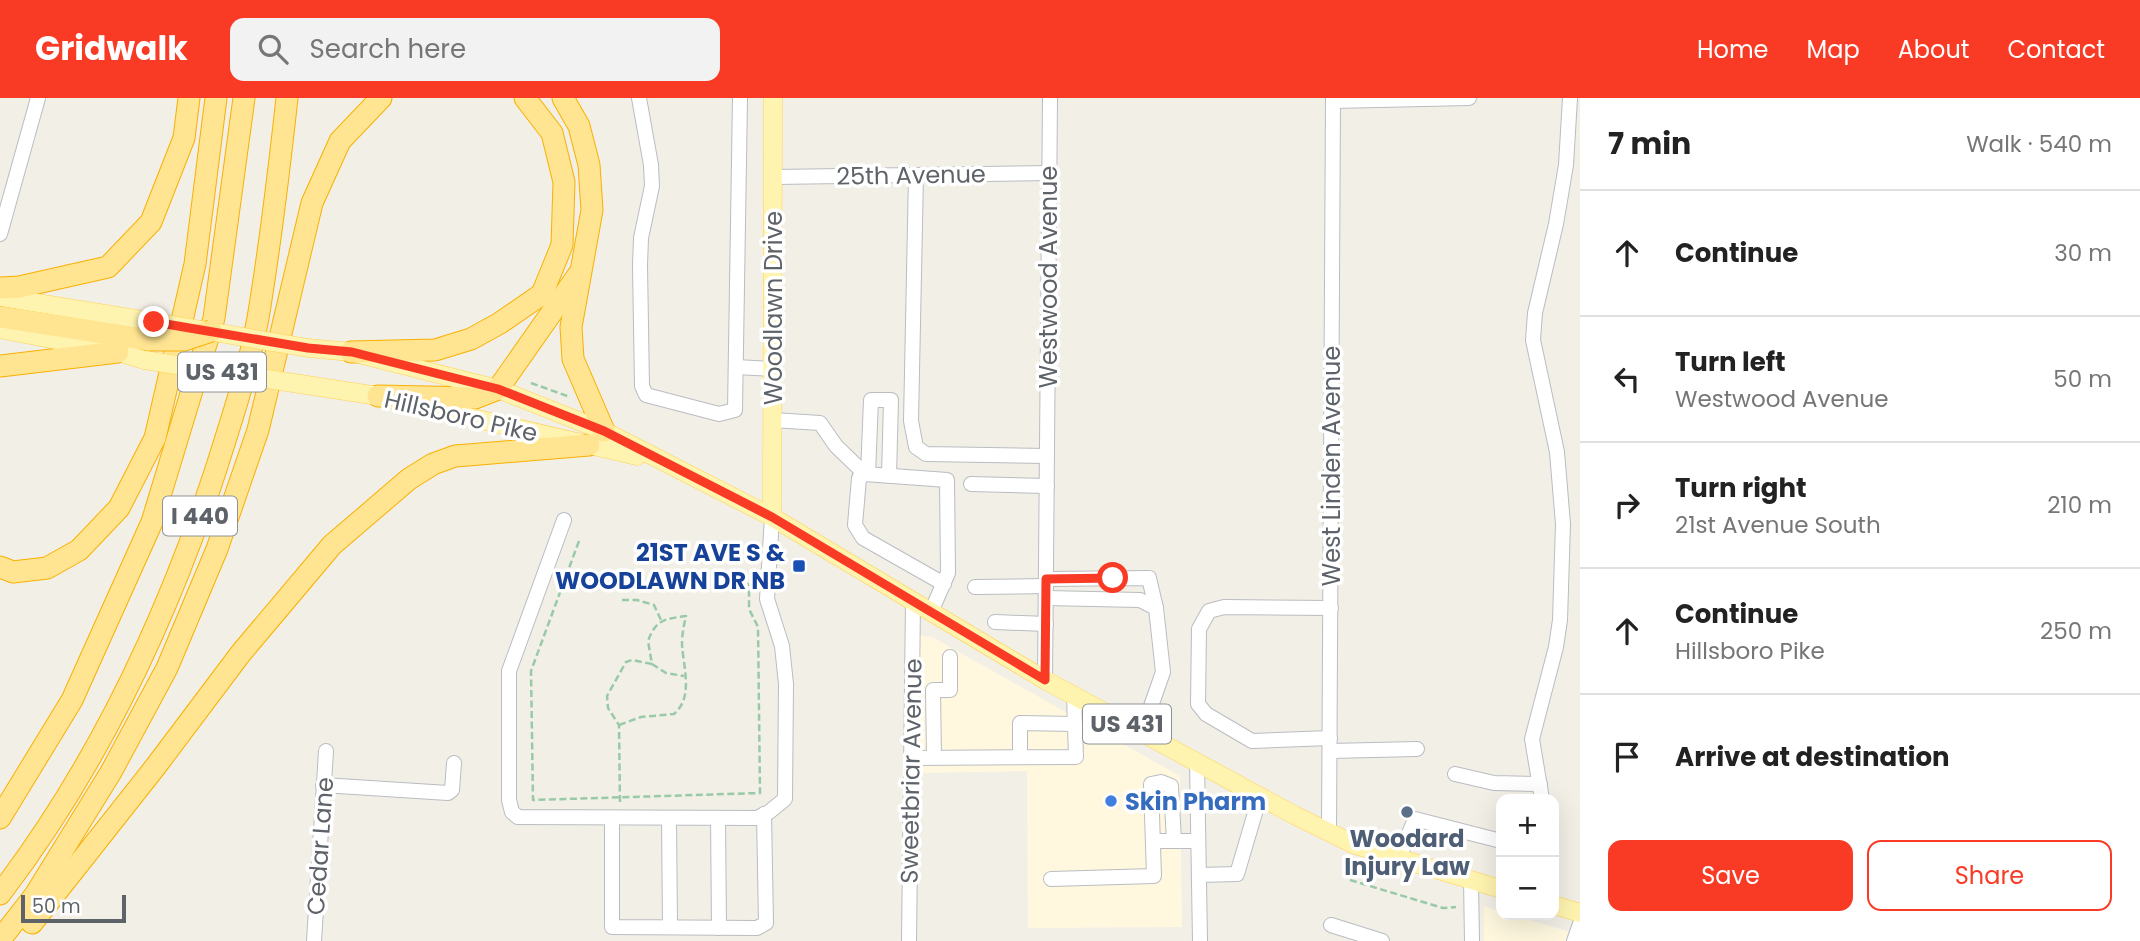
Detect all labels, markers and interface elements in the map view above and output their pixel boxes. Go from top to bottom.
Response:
search box [230,18,720,81]
text: Gridwalk [35,25,188,72]
icon: search [254,30,292,68]
text: Search here [310,31,466,67]
text: Home [1697,33,1769,66]
text: Map [1807,33,1860,66]
text: About [1898,33,1969,66]
text: Contact [2007,33,2105,66]
text: 7 min [1608,122,1691,165]
text: Walk · 540 m [1966,128,2112,160]
street label: 25th Avenue [836,157,986,193]
street label: Westwood Avenue [1032,166,1065,388]
street label: Woodlawn Drive [757,211,790,405]
icon: ahead [1608,234,1646,272]
text: Continue [1675,235,1798,271]
text: 30 m [2054,237,2112,269]
route end [138,306,169,337]
text: Turn left [1675,344,1786,380]
street label: West Linden Avenue [1315,346,1348,586]
road number: US 431 [178,353,266,392]
icon: left [1608,360,1646,398]
text: 50 m [2053,363,2112,395]
street label: Hillsboro Pike [381,382,541,450]
text: Westwood Avenue [1675,383,1888,415]
text: Turn right [1675,470,1807,506]
icon: right [1608,486,1646,524]
text: 210 m [2047,489,2112,521]
road number: I 440 [163,496,237,536]
text: 21st Avenue South [1675,509,1881,541]
place label: 21ST AVE S & WOODLAWN DR NB [555,536,786,597]
marker: 21ST AVE S & WOODLAWN DR NB [791,558,807,574]
route start [1097,562,1128,593]
text: Continue [1675,596,1798,632]
icon: ahead [1608,612,1646,650]
text: 250 m [2040,615,2112,647]
text: Hillsboro Pike [1675,635,1825,667]
street label: Sweetbriar Avenue [893,658,929,884]
road number: US 431 [1083,704,1171,744]
icon: arrive [1608,738,1646,776]
text: Arrive at destination [1675,739,1950,775]
street label: Cedar Lane [299,776,341,916]
place label: Skin Pharm [1125,785,1266,818]
marker: Skin Pharm [1103,793,1119,809]
map controls [1496,794,1559,920]
button: + [1496,794,1559,857]
marker: Woodard Injury Law [1399,804,1415,820]
place label: Woodard Injury Law [1344,822,1470,883]
button: Save [1608,840,1853,911]
button: Share [1867,840,2112,911]
button: − [1496,857,1559,920]
scale bar [21,892,126,924]
text: 50 m [32,893,81,920]

